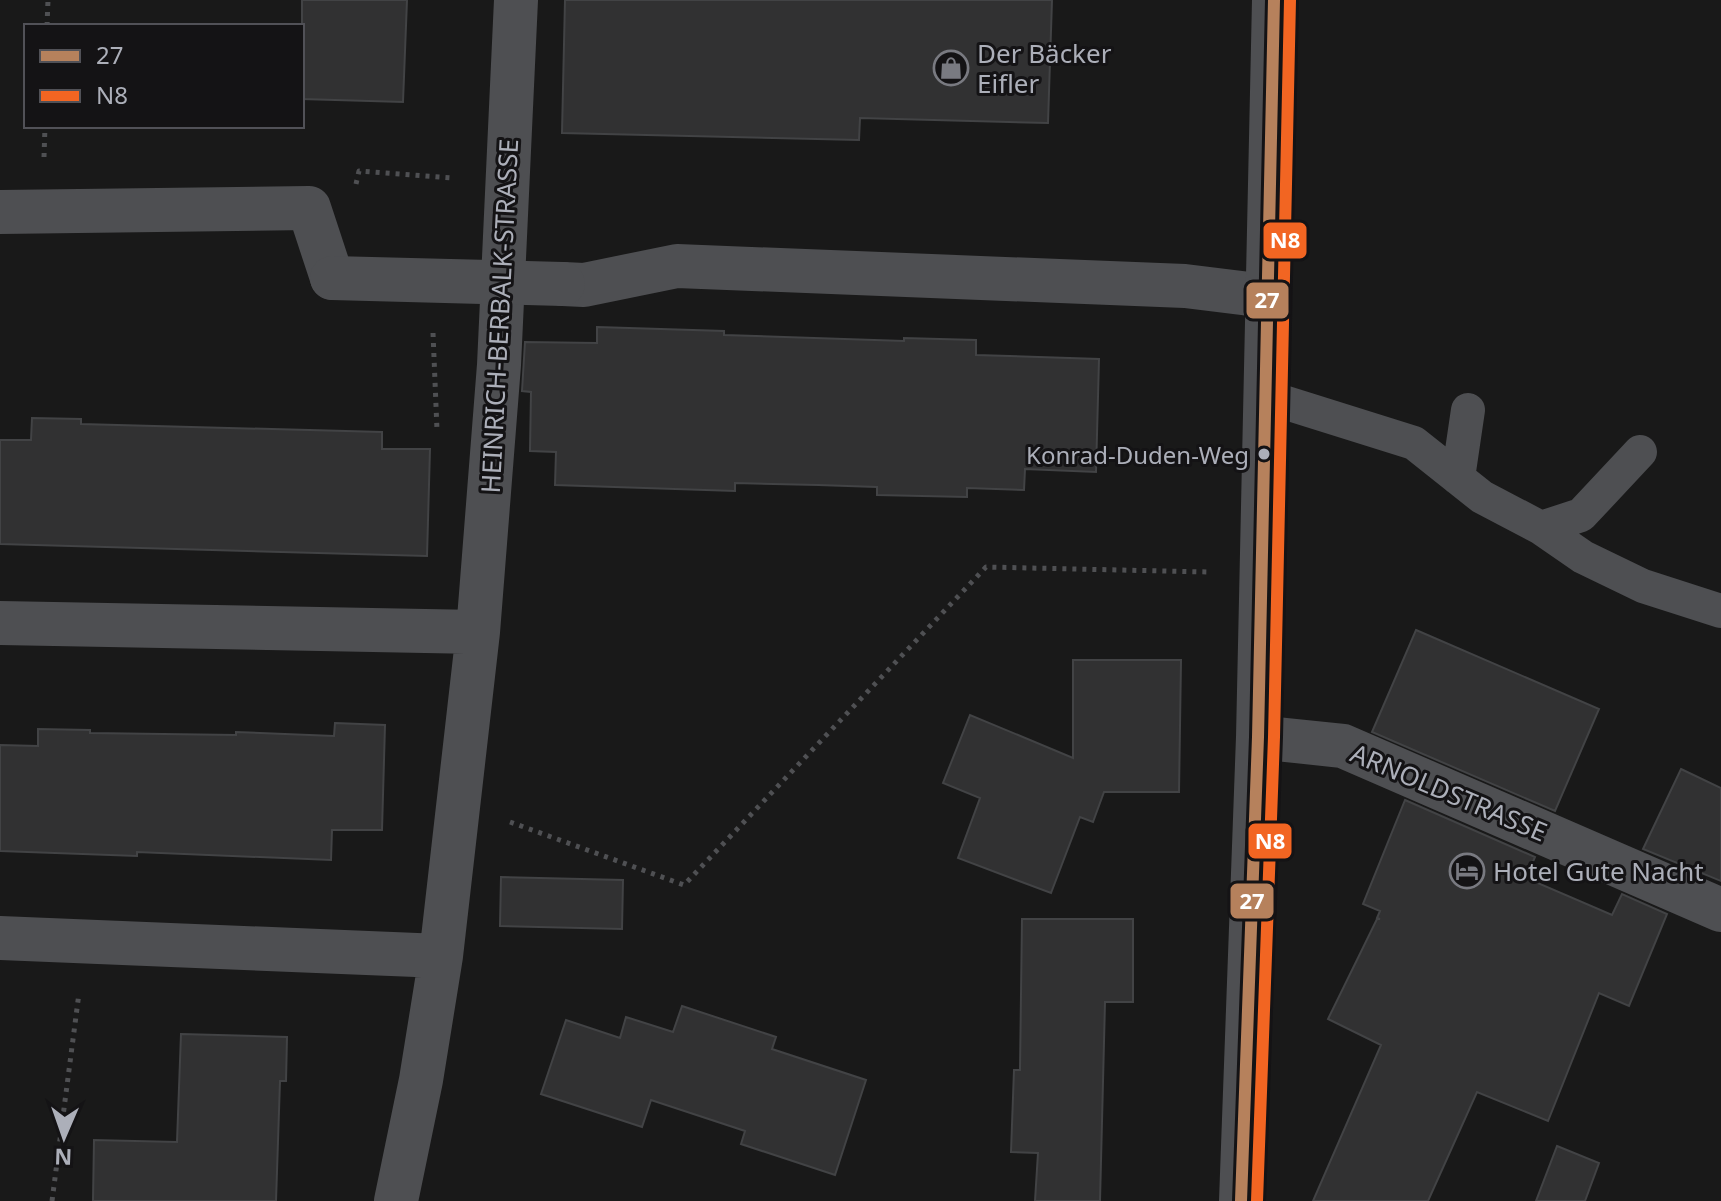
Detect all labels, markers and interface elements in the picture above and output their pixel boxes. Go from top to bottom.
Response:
legend [24,24,304,128]
place label: Der Bäcker Eifler [977,35,1112,101]
text: 27 [96,38,123,71]
shop icon: Der Bäcker Eifler [932,49,970,87]
text: N8 [96,78,128,111]
street label: HEINRICH-BERBALK-STRASSE [472,138,526,494]
line badge: N8 [1262,221,1308,260]
text: N8 [1270,224,1300,254]
line badge: 27 [1245,281,1290,320]
text: 27 [1254,284,1280,314]
place label: Konrad-Duden-Weg [1026,438,1249,471]
marker: Konrad-Duden-Weg [1256,446,1272,462]
street label: ARNOLDSTRASSE [1345,734,1553,850]
line badge: N8 [1247,822,1293,860]
text: N8 [1255,825,1285,855]
hotel icon: Hotel Gute Nacht [1448,852,1486,890]
place label: Hotel Gute Nacht [1493,853,1704,889]
line badge: 27 [1229,882,1275,920]
text: 27 [1239,885,1265,915]
north arrow [24,1097,104,1177]
text: N [54,1143,73,1173]

